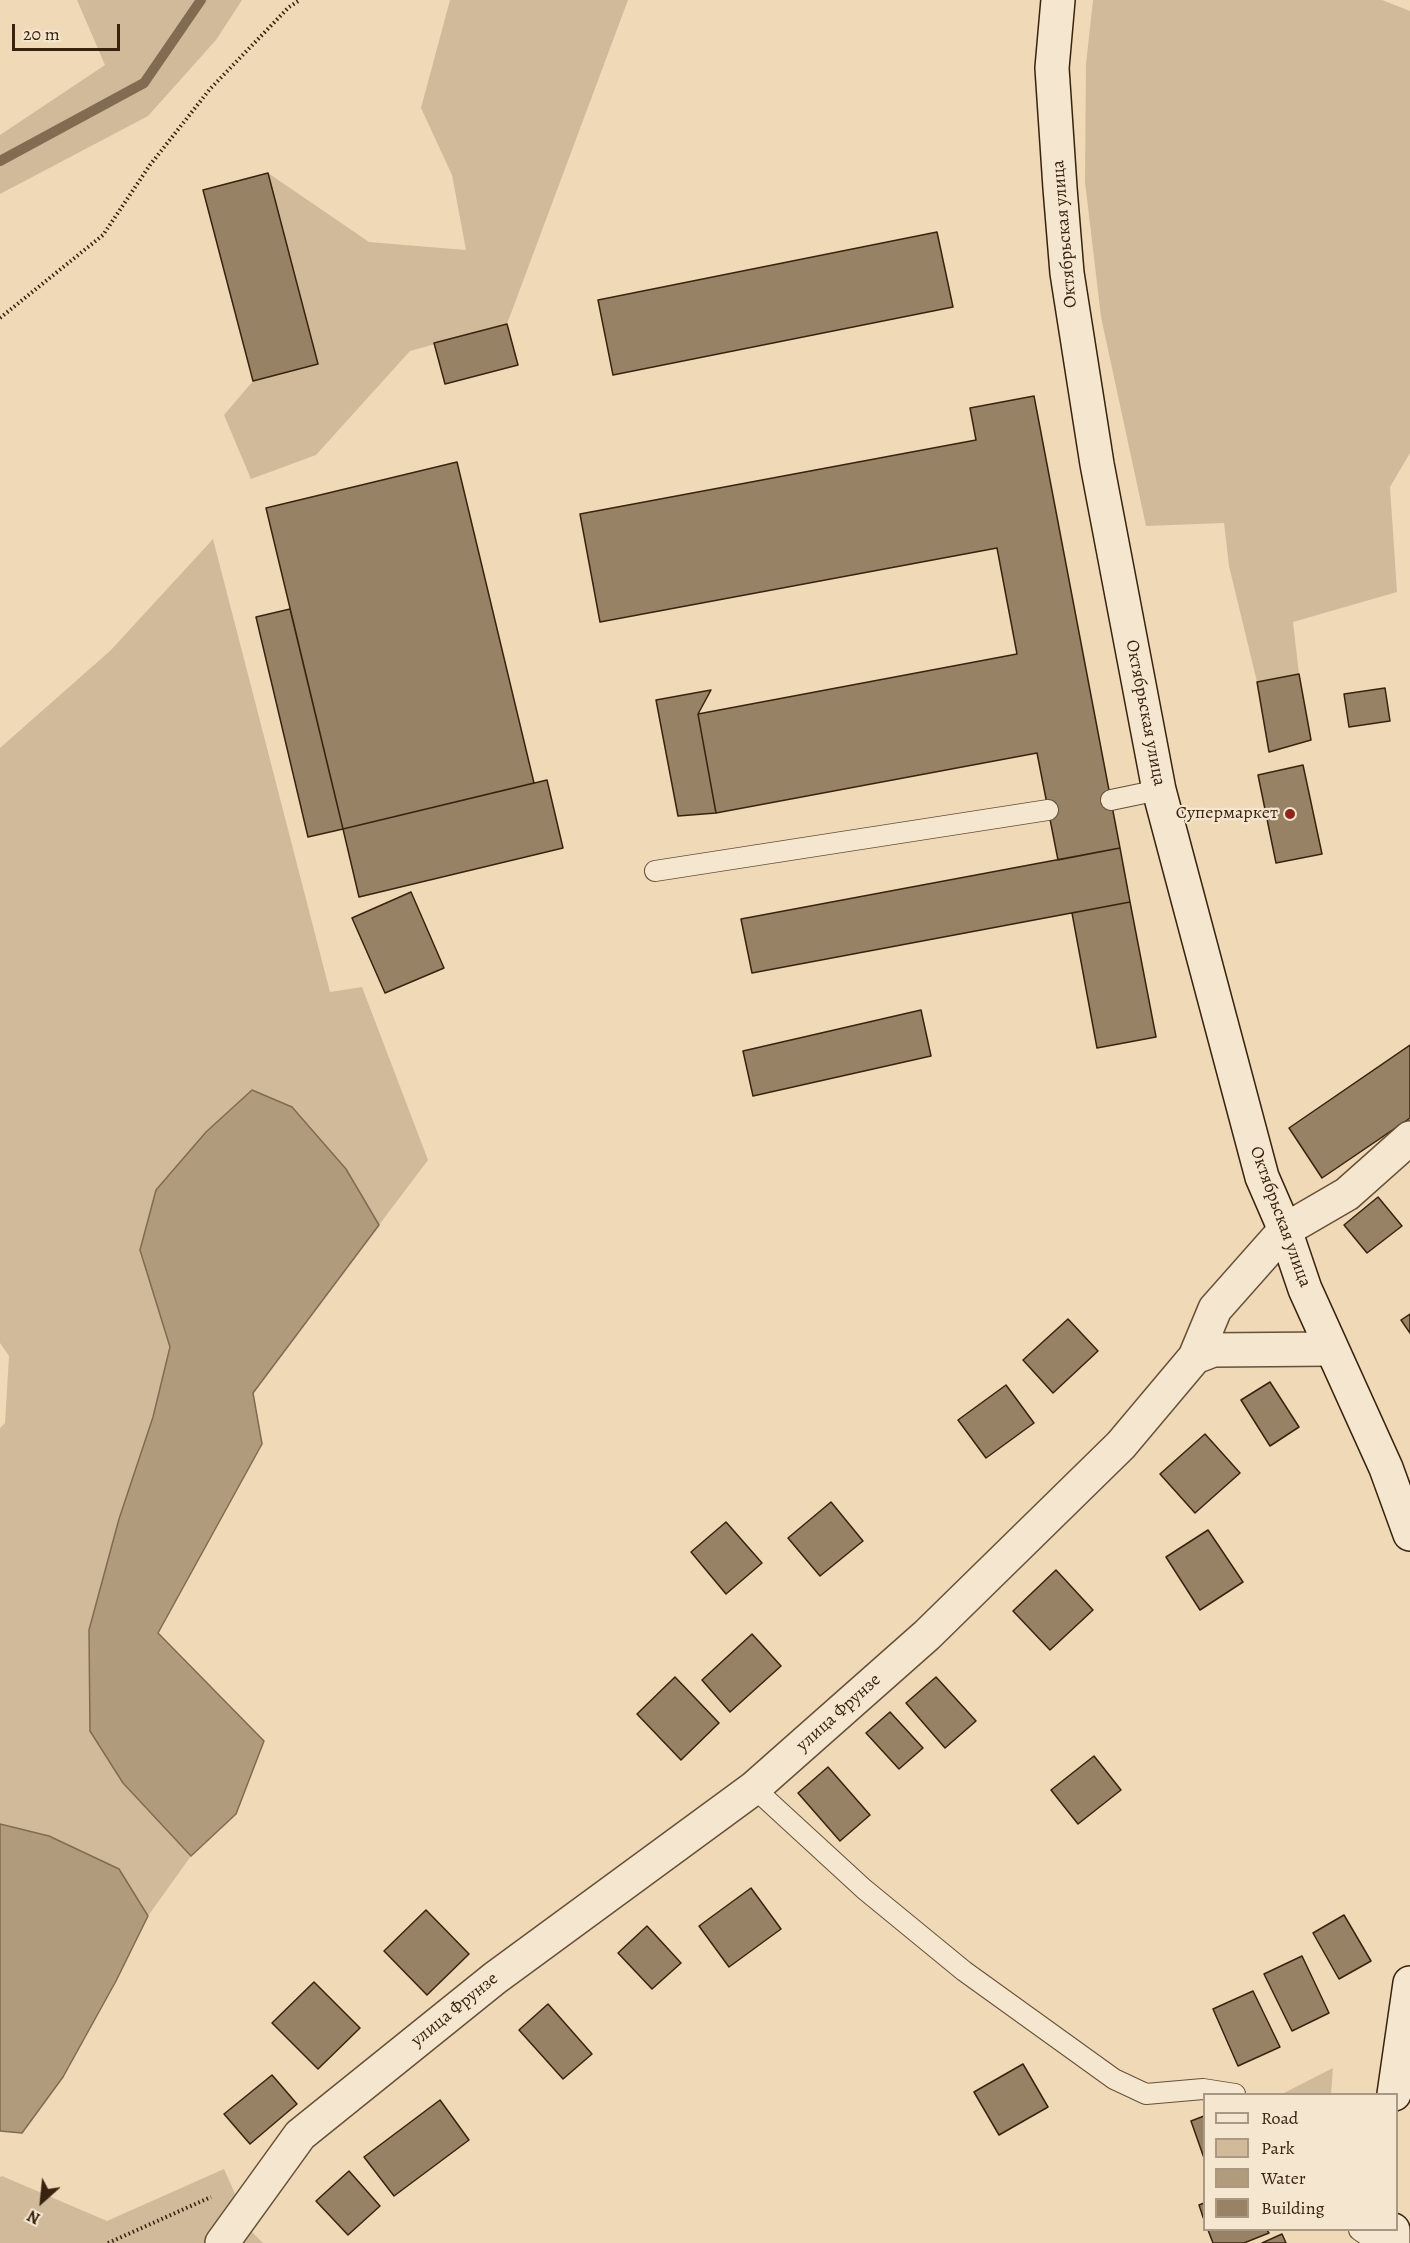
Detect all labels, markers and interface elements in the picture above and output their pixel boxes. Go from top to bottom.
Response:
scale bar [15,12,123,50]
text: 20 m [23,22,60,46]
street label: Октябрьская улица [1048,159,1082,309]
street label: Октябрьская улица [1120,638,1170,788]
place label: Супермаркет [1176,803,1278,825]
marker: Супермаркет [1283,807,1297,821]
street label: Октябрьская улица [1244,1144,1316,1290]
street label: улица Фрунзе [792,1670,886,1756]
street label: улица Фрунзе [407,1968,503,2052]
legend [1203,2093,1398,2231]
text: Road [1261,2106,1298,2130]
text: Park [1261,2136,1295,2160]
text: Water [1261,2166,1306,2190]
north arrow [12,2171,72,2231]
text: Building [1261,2196,1325,2220]
text: N [24,2205,44,2229]

